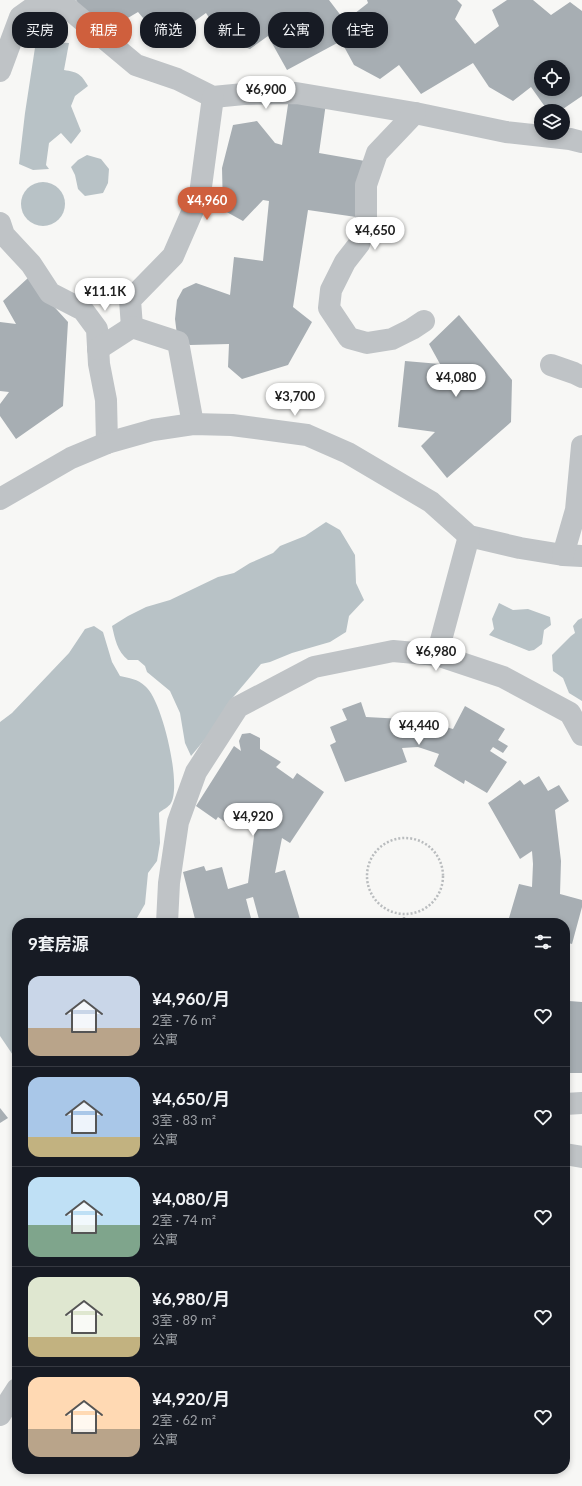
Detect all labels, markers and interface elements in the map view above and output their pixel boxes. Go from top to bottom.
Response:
chip: 买房 [12,12,68,48]
chip: 租房 [76,12,132,48]
chip: 筛选 [140,12,196,48]
chip: 新上 [204,12,260,48]
chip: 公寓 [268,12,324,48]
chip: 住宅 [332,12,388,48]
map controls [534,60,570,140]
button: locate [534,60,570,96]
pin: ¥6,900 [233,76,299,110]
text: ¥6,900 [246,81,286,97]
button: layers [534,104,570,140]
pin: ¥4,960 [174,187,240,221]
text: ¥4,960 [187,192,227,208]
pin: ¥4,650 [342,217,408,251]
text: ¥4,650 [355,222,395,238]
pin: ¥11.1K [72,278,138,312]
text: ¥11.1K [84,283,126,299]
pin: ¥4,080 [423,364,489,398]
text: ¥4,080 [436,369,476,385]
pin: ¥3,700 [262,383,328,417]
text: ¥3,700 [275,388,315,404]
pin: ¥6,980 [403,638,469,672]
text: ¥6,980 [416,643,456,659]
pin: ¥4,440 [386,712,452,746]
text: ¥4,440 [399,717,439,733]
pin: ¥4,920 [220,803,286,837]
text: ¥4,920 [233,808,273,824]
icon: filters [532,931,554,953]
text: 9套房源 [28,933,89,954]
text: ¥4,960/月 [152,988,230,1009]
icon: home [60,992,108,1040]
icon: heart [532,1005,554,1027]
text: 2室 · 76 m² [152,1012,216,1028]
text: 公寓 [152,1031,178,1047]
text: ¥4,650/月 [152,1088,230,1109]
icon: home [60,1093,108,1141]
icon: heart [532,1106,554,1128]
text: 3室 · 83 m² [152,1112,216,1128]
text: 公寓 [152,1131,178,1147]
text: ¥4,080/月 [152,1188,230,1209]
icon: home [60,1193,108,1241]
icon: heart [532,1206,554,1228]
text: 2室 · 74 m² [152,1212,216,1228]
text: 公寓 [152,1231,178,1247]
text: ¥6,980/月 [152,1288,230,1309]
icon: home [60,1293,108,1341]
icon: heart [532,1306,554,1328]
text: 3室 · 89 m² [152,1312,216,1328]
text: 公寓 [152,1331,178,1347]
text: ¥4,920/月 [152,1388,230,1409]
icon: home [60,1393,108,1441]
icon: heart [532,1406,554,1428]
text: 2室 · 62 m² [152,1412,216,1428]
text: 公寓 [152,1431,178,1447]

